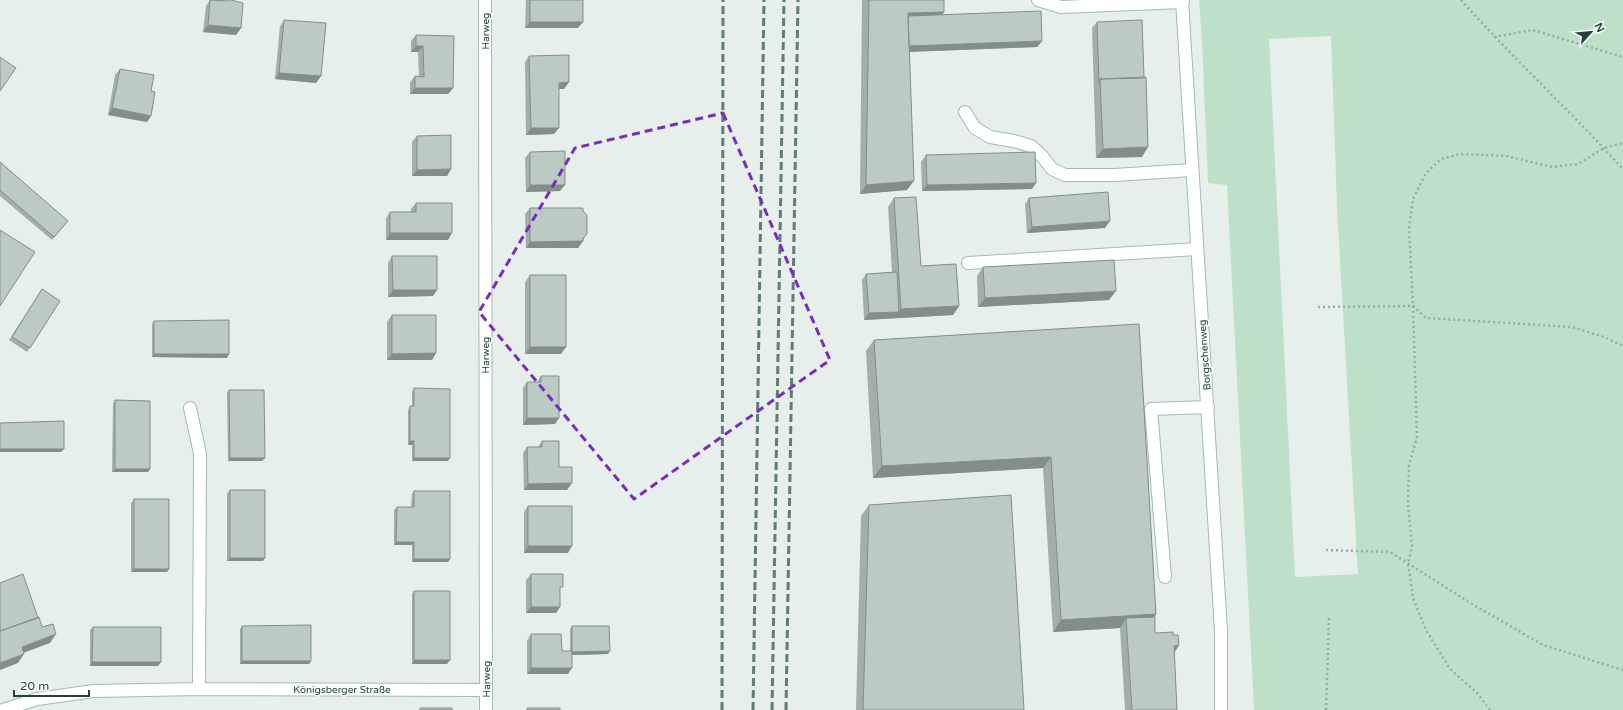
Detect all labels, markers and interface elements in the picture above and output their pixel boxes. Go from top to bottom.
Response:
north arrow [1571,12,1611,52]
street label: Harweg [480,13,492,49]
text: N [1592,21,1607,35]
street label: Borgschenweg [1197,319,1213,391]
street label: Harweg [480,337,492,373]
street label: Harweg [481,661,493,697]
scale bar [14,672,89,698]
text: 20 m [20,679,49,693]
street label: Königsberger Straße [293,684,391,696]

